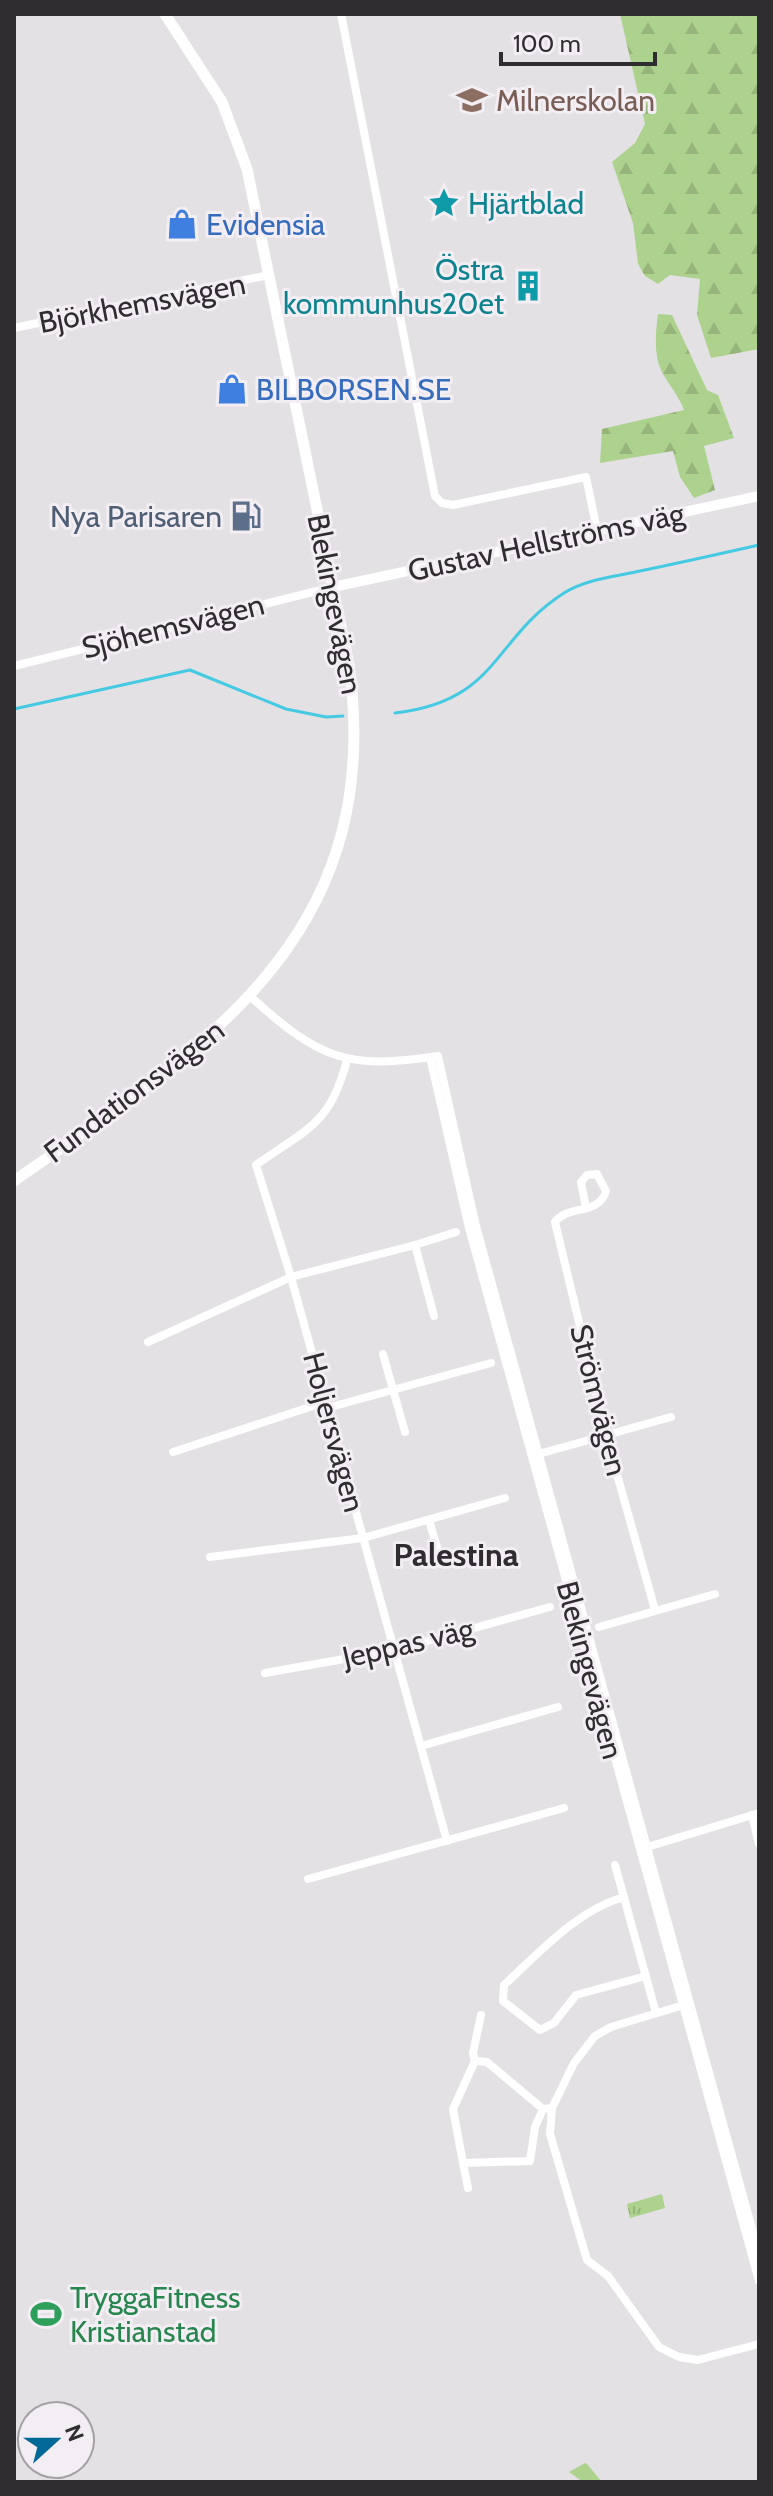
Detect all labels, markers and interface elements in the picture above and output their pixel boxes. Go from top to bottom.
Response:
scale bar [501,16,655,66]
text: 100 m [513,29,581,58]
place label: Milnerskolan [496,82,655,119]
school or university icon: Milnerskolan [455,83,489,117]
place label: Hjärtblad [468,185,584,222]
place icon: Hjärtblad [427,186,461,220]
place label: Evidensia [206,206,326,243]
shop icon: Evidensia [165,207,199,241]
place label: Östra kommunhus20et [283,251,505,322]
street label: Björkhemsvägen [35,265,249,341]
building icon: Östra kommunhus20et [511,269,545,303]
place label: BILBORSEN.SE [256,371,451,408]
shop icon: BILBORSEN.SE [215,372,249,406]
street label: Gustav Hellströms väg [405,494,688,589]
place label: Nya Parisaren [50,498,222,535]
fuel station icon: Nya Parisaren [229,499,263,533]
street label: Blekingevägen [299,511,371,697]
street label: Sjöhemsvägen [78,585,268,667]
street label: Fundationsvägen [37,1011,231,1171]
street label: Strömvägen [562,1320,636,1480]
street label: Holjersvägen [295,1348,373,1516]
district label: Palestina [393,1535,519,1574]
street label: Blekingevägen [548,1577,632,1763]
street label: Jeppas väg [338,1610,478,1676]
place label: TryggaFitness Kristianstad [70,2279,241,2350]
sports icon: TryggaFitness Kristianstad [29,2297,63,2331]
north arrow [16,2400,96,2480]
text: N [59,2421,90,2445]

